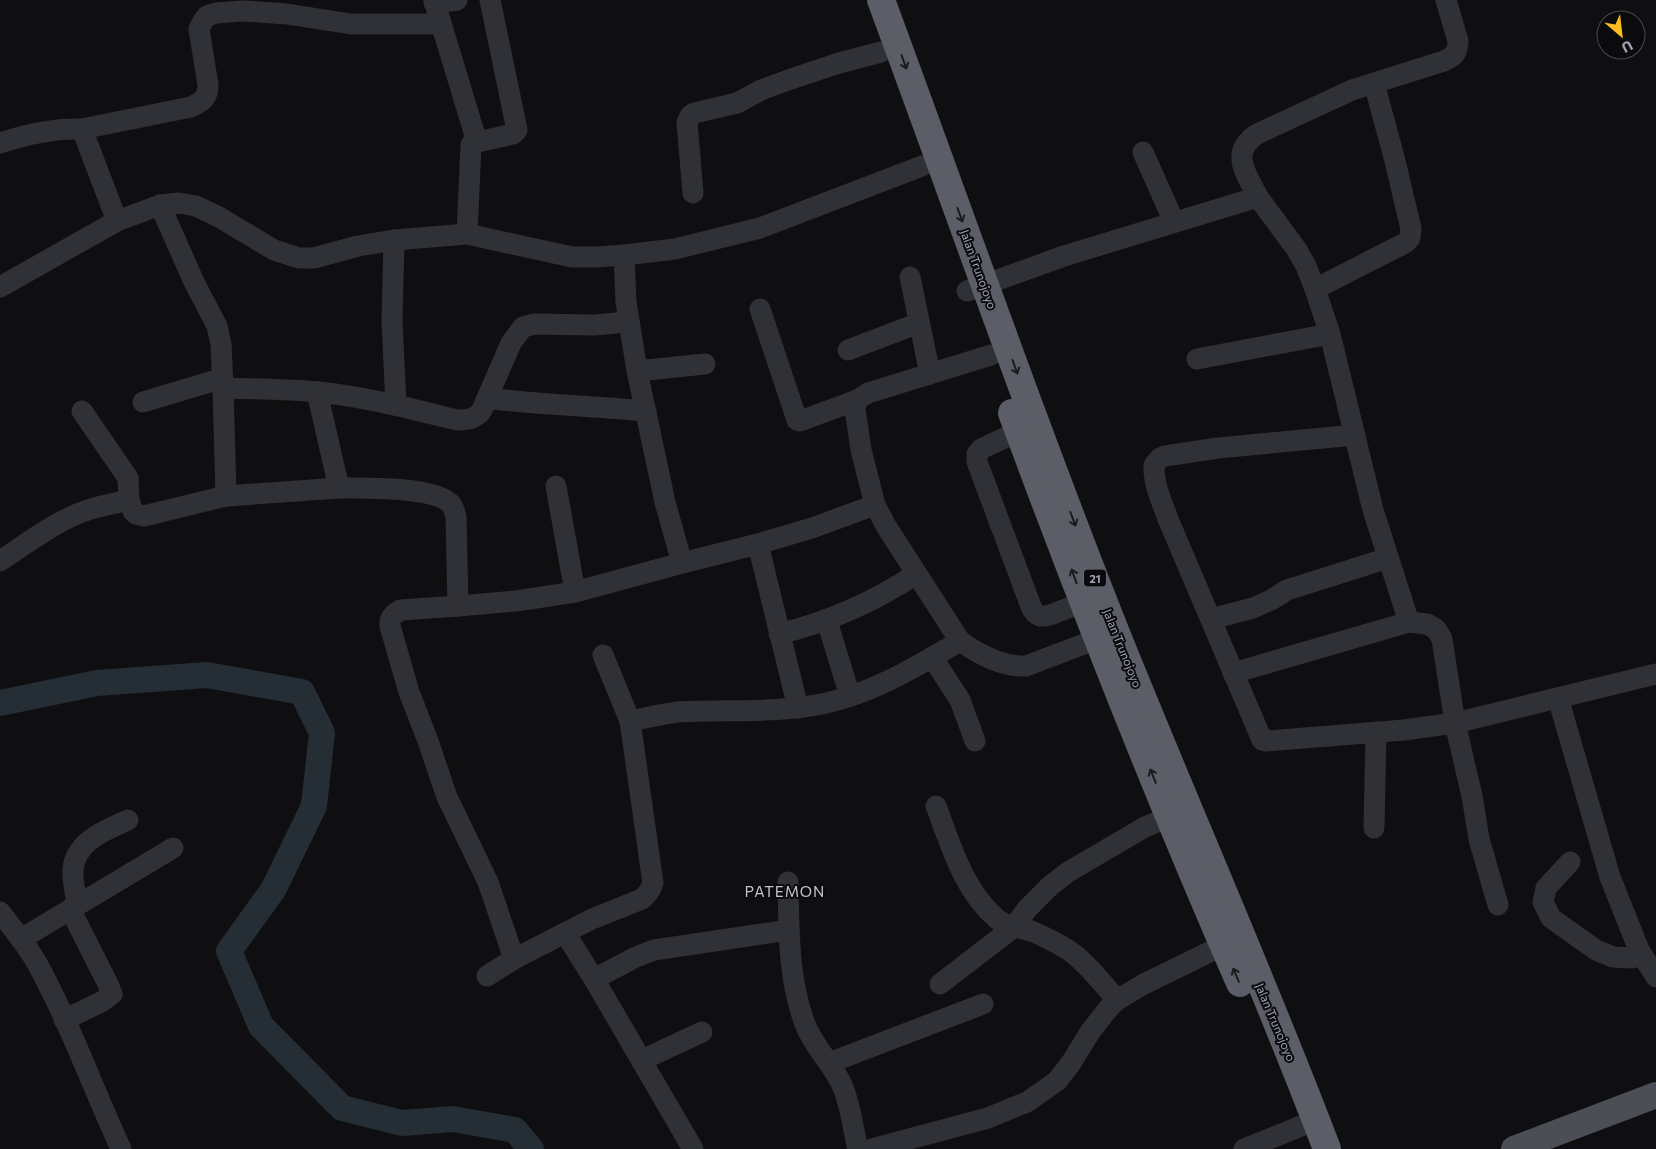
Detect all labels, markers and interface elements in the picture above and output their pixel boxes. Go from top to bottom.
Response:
north arrow [1596,10,1646,60]
text: U [1619,37,1636,57]
one-way arrow [899,54,909,69]
one-way arrow [956,206,965,222]
street label: Jalan Trunojoyo [957,227,1000,311]
one-way arrow [1011,359,1020,375]
one-way arrow [1069,511,1078,526]
one-way arrow [1069,569,1078,585]
road number: 21 [1084,570,1106,586]
street label: Jalan Trunojoyo [1100,607,1145,690]
one-way arrow [1148,769,1157,784]
district label: PATEMON [745,882,825,900]
one-way arrow [1230,968,1240,983]
street label: Jalan Trunojoyo [1252,981,1299,1064]

